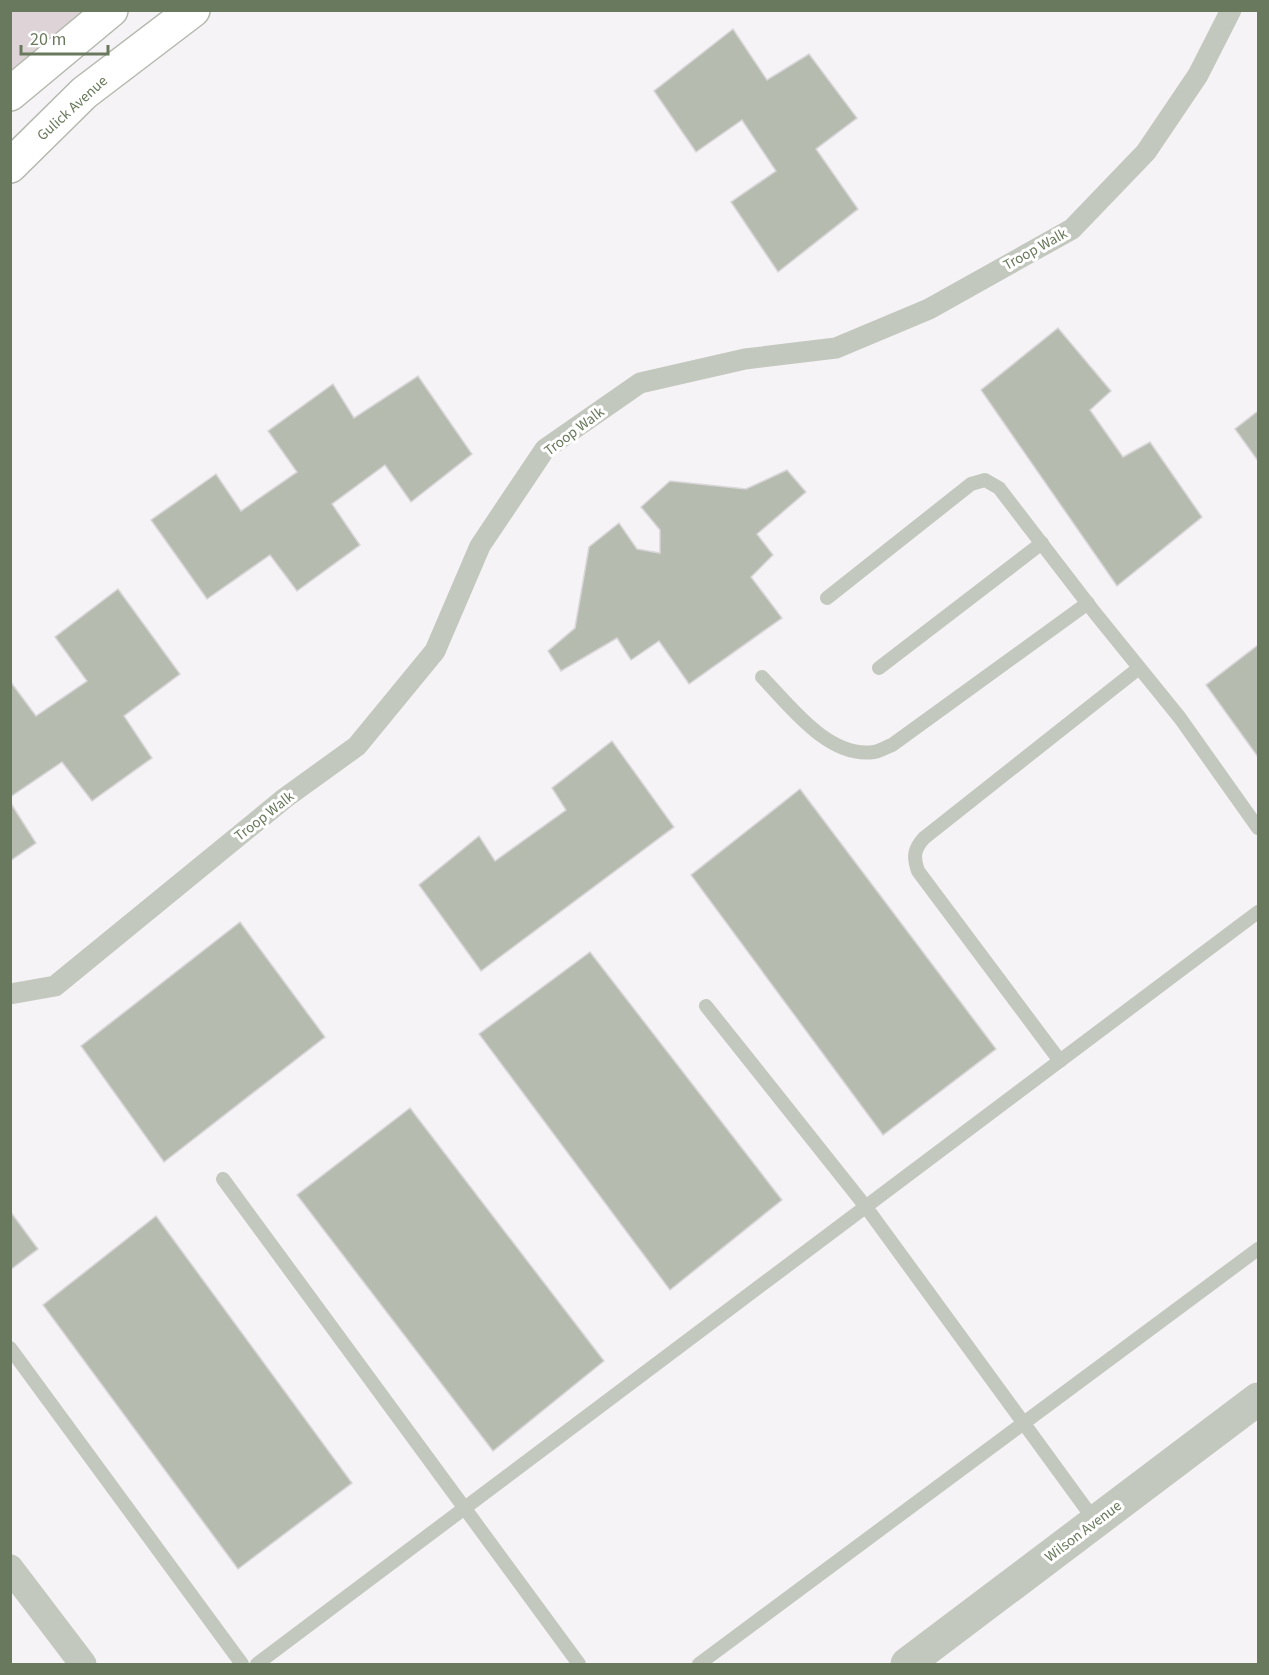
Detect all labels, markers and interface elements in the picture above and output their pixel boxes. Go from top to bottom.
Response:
scale bar [21,18,108,56]
text: 20 m [30,27,66,52]
street label: Gulick Avenue [32,71,112,146]
street label: Troop Walk [999,223,1072,276]
street label: Troop Walk [540,402,609,461]
street label: Troop Walk [230,786,299,846]
street label: Wilson Avenue [1041,1496,1126,1567]

